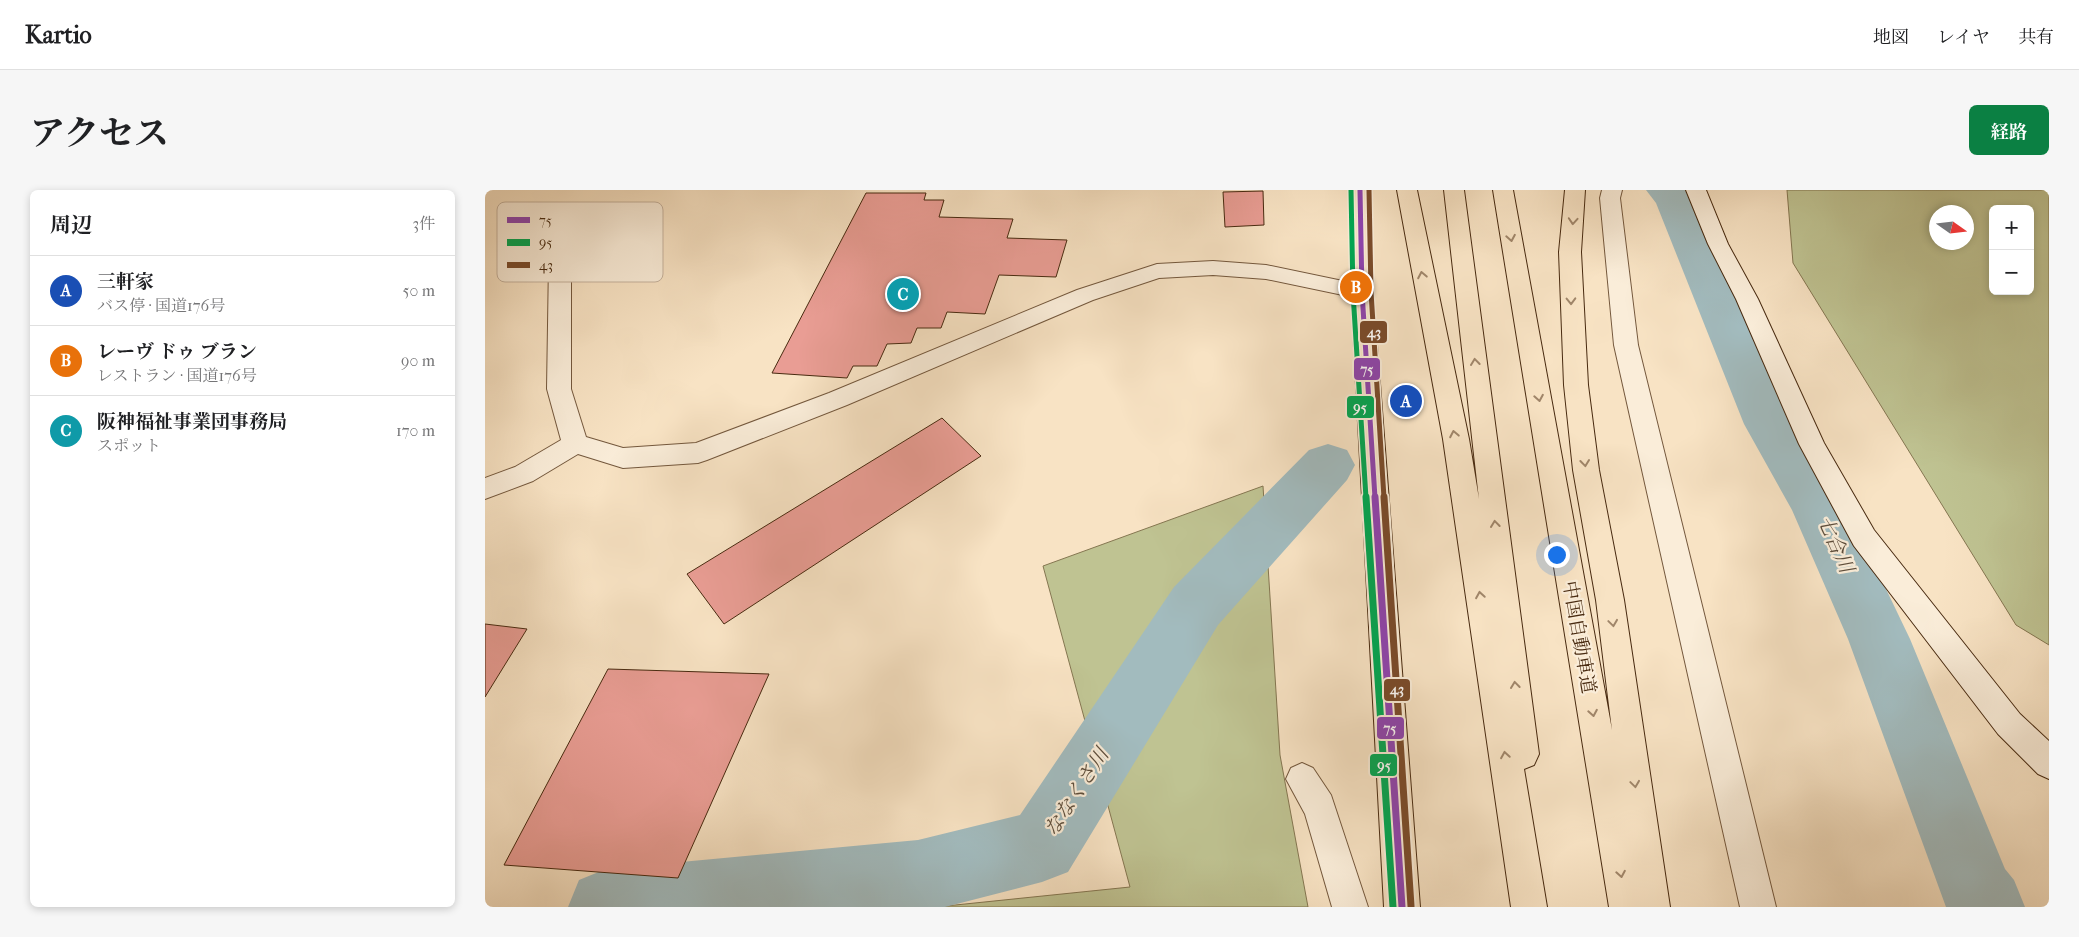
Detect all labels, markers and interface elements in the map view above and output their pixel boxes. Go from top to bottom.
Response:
text: Kartio [25,21,92,49]
text: 地図 [1873,27,1909,48]
text: レイヤ [1937,27,1990,48]
text: 共有 [2018,27,2054,48]
button: 経路 [1969,105,2049,155]
text: アクセス [30,113,169,154]
legend [497,202,663,282]
north arrow [1929,205,1974,250]
map controls [1989,205,2034,295]
button: + [1989,205,2034,250]
text: 75 [539,212,552,229]
text: 周辺 [50,213,92,237]
text: 3件 [412,214,435,233]
one-way arrow [1567,217,1578,225]
text: 95 [539,234,552,251]
one-way arrow [1506,234,1516,242]
button: − [1989,250,2034,295]
text: 43 [539,257,553,274]
pin: B [1340,268,1372,306]
one-way arrow [1418,270,1428,279]
text: 三軒家 [97,271,154,293]
pin: C [887,275,919,313]
text: A [61,281,71,300]
text: 50 m [403,281,435,300]
text: バス停 · 国道176号 [97,296,225,315]
one-way arrow [1566,297,1577,305]
line badge: 43 [1359,320,1388,344]
text: 43 [1366,324,1381,341]
text: レーヴ ドゥ ブラン [97,341,257,363]
text: B [61,351,71,370]
text: 90 m [401,351,435,370]
line badge: 75 [1353,357,1381,381]
one-way arrow [1470,358,1481,366]
text: 75 [1360,361,1373,378]
text: レストラン · 国道176号 [97,366,257,385]
pin: A [1390,382,1422,420]
one-way arrow [1533,394,1543,403]
line badge: 95 [1346,395,1375,419]
text: 95 [1352,399,1367,416]
text: 阪神福祉事業団事務局 [97,411,287,433]
text: C [61,421,71,440]
text: 170 m [396,421,435,440]
one-way arrow [1450,430,1460,438]
text: スポット [97,436,161,455]
one-way arrow [1579,459,1590,467]
water label: 七合川 [1813,512,1859,578]
one-way arrow [1490,519,1501,527]
your location [1544,542,1570,568]
street label: 中国自動車道 [1558,579,1600,695]
one-way arrow [1475,590,1485,599]
one-way arrow [1607,619,1618,627]
line badge: 43 [1383,678,1411,702]
text: 43 [1389,681,1404,698]
one-way arrow [1510,681,1520,689]
one-way arrow [1588,709,1598,718]
line badge: 75 [1376,716,1405,740]
text: 75 [1383,720,1396,737]
water label: ななくさ川 [1040,742,1114,840]
one-way arrow [1500,751,1511,759]
line badge: 95 [1369,753,1398,777]
text: 95 [1376,757,1391,774]
one-way arrow [1629,780,1640,788]
one-way arrow [1616,869,1626,878]

